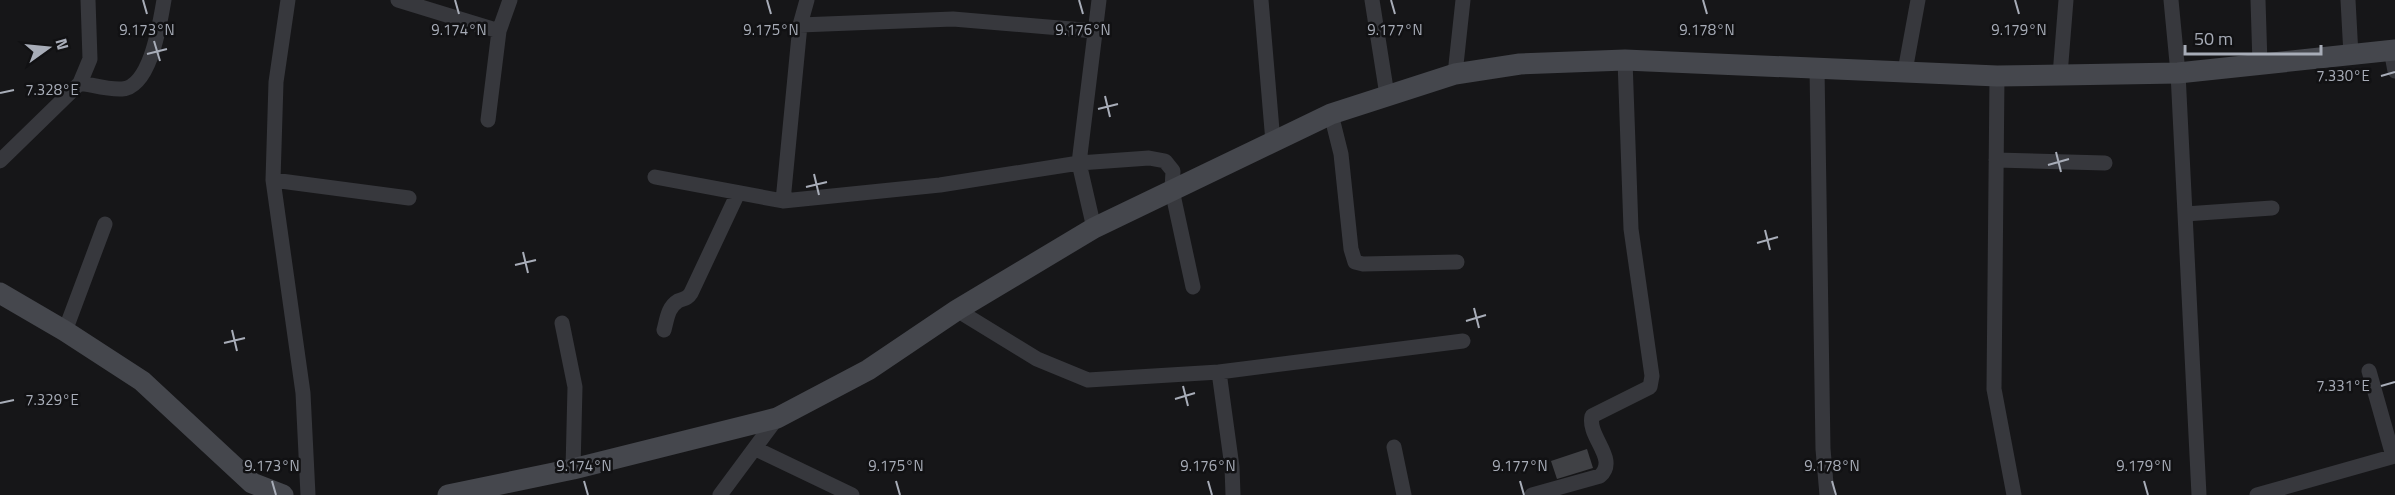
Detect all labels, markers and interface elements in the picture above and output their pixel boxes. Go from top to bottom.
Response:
north arrow [18,18,78,78]
text: 9.173°N [119,18,175,41]
text: 9.174°N [431,18,487,41]
text: 9.175°N [743,18,799,41]
text: 9.176°N [1055,18,1111,41]
text: 9.177°N [1367,18,1423,41]
text: 9.178°N [1679,18,1735,41]
text: 9.179°N [1991,18,2047,41]
scale bar [2185,18,2322,56]
text: 50 m [2194,25,2233,52]
text: N [49,36,76,53]
text: 7.330°E [2316,64,2370,87]
text: 7.328°E [25,78,79,101]
text: 7.331°E [2316,374,2370,397]
text: 7.329°E [25,388,79,411]
text: 9.173°N [244,454,300,477]
text: 9.174°N [556,454,612,477]
text: 9.175°N [868,454,924,477]
text: 9.176°N [1180,454,1236,477]
text: 9.177°N [1492,454,1548,477]
text: 9.178°N [1804,454,1860,477]
text: 9.179°N [2116,454,2172,477]

